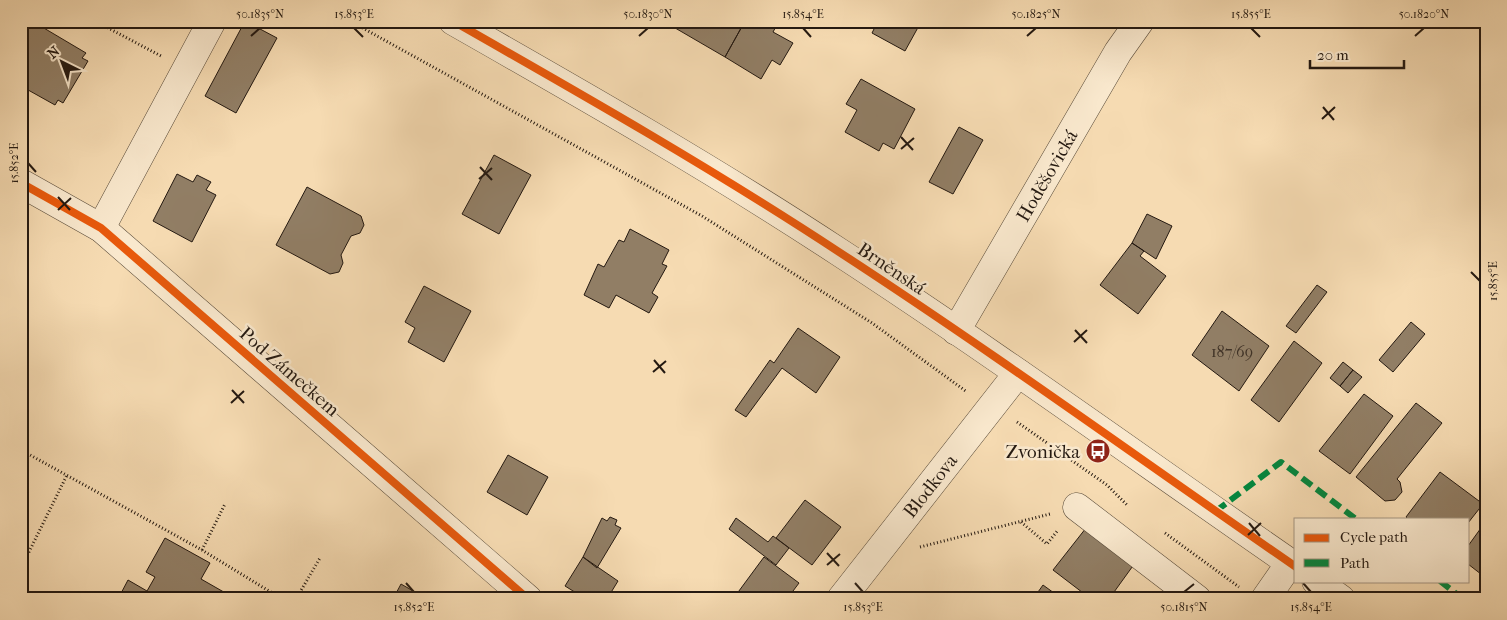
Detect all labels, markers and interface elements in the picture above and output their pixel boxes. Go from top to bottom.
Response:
text: 50.1835°N [236,7,284,21]
text: 15.853°E [334,7,374,21]
text: 50.1830°N [623,7,673,21]
text: 15.854°E [782,7,824,21]
text: 50.1825°N [1011,7,1061,21]
text: 15.855°E [1231,7,1271,21]
text: 50.1820°N [1399,7,1449,21]
north arrow [38,38,88,88]
scale bar [1310,38,1403,70]
text: N [44,43,64,63]
text: 20 m [1317,46,1349,64]
street label: Hoděšovická [1012,126,1083,226]
text: 15.852°E [7,143,21,183]
street label: Brněnská [853,238,930,300]
text: 15.855°E [1486,261,1500,301]
street label: Pod Zámečkem [235,322,344,421]
house number: 187/69 [1211,342,1253,361]
bus stop icon: Zvonička [1085,438,1111,464]
place label: Zvonička [1006,441,1080,463]
street label: Blodkova [899,450,962,522]
legend [1294,518,1470,582]
text: Cycle path [1340,528,1408,546]
text: Path [1340,554,1370,572]
text: 15.852°E [394,600,434,614]
text: 15.853°E [843,600,883,614]
text: 50.1815°N [1160,600,1208,614]
text: 15.854°E [1290,600,1332,614]

